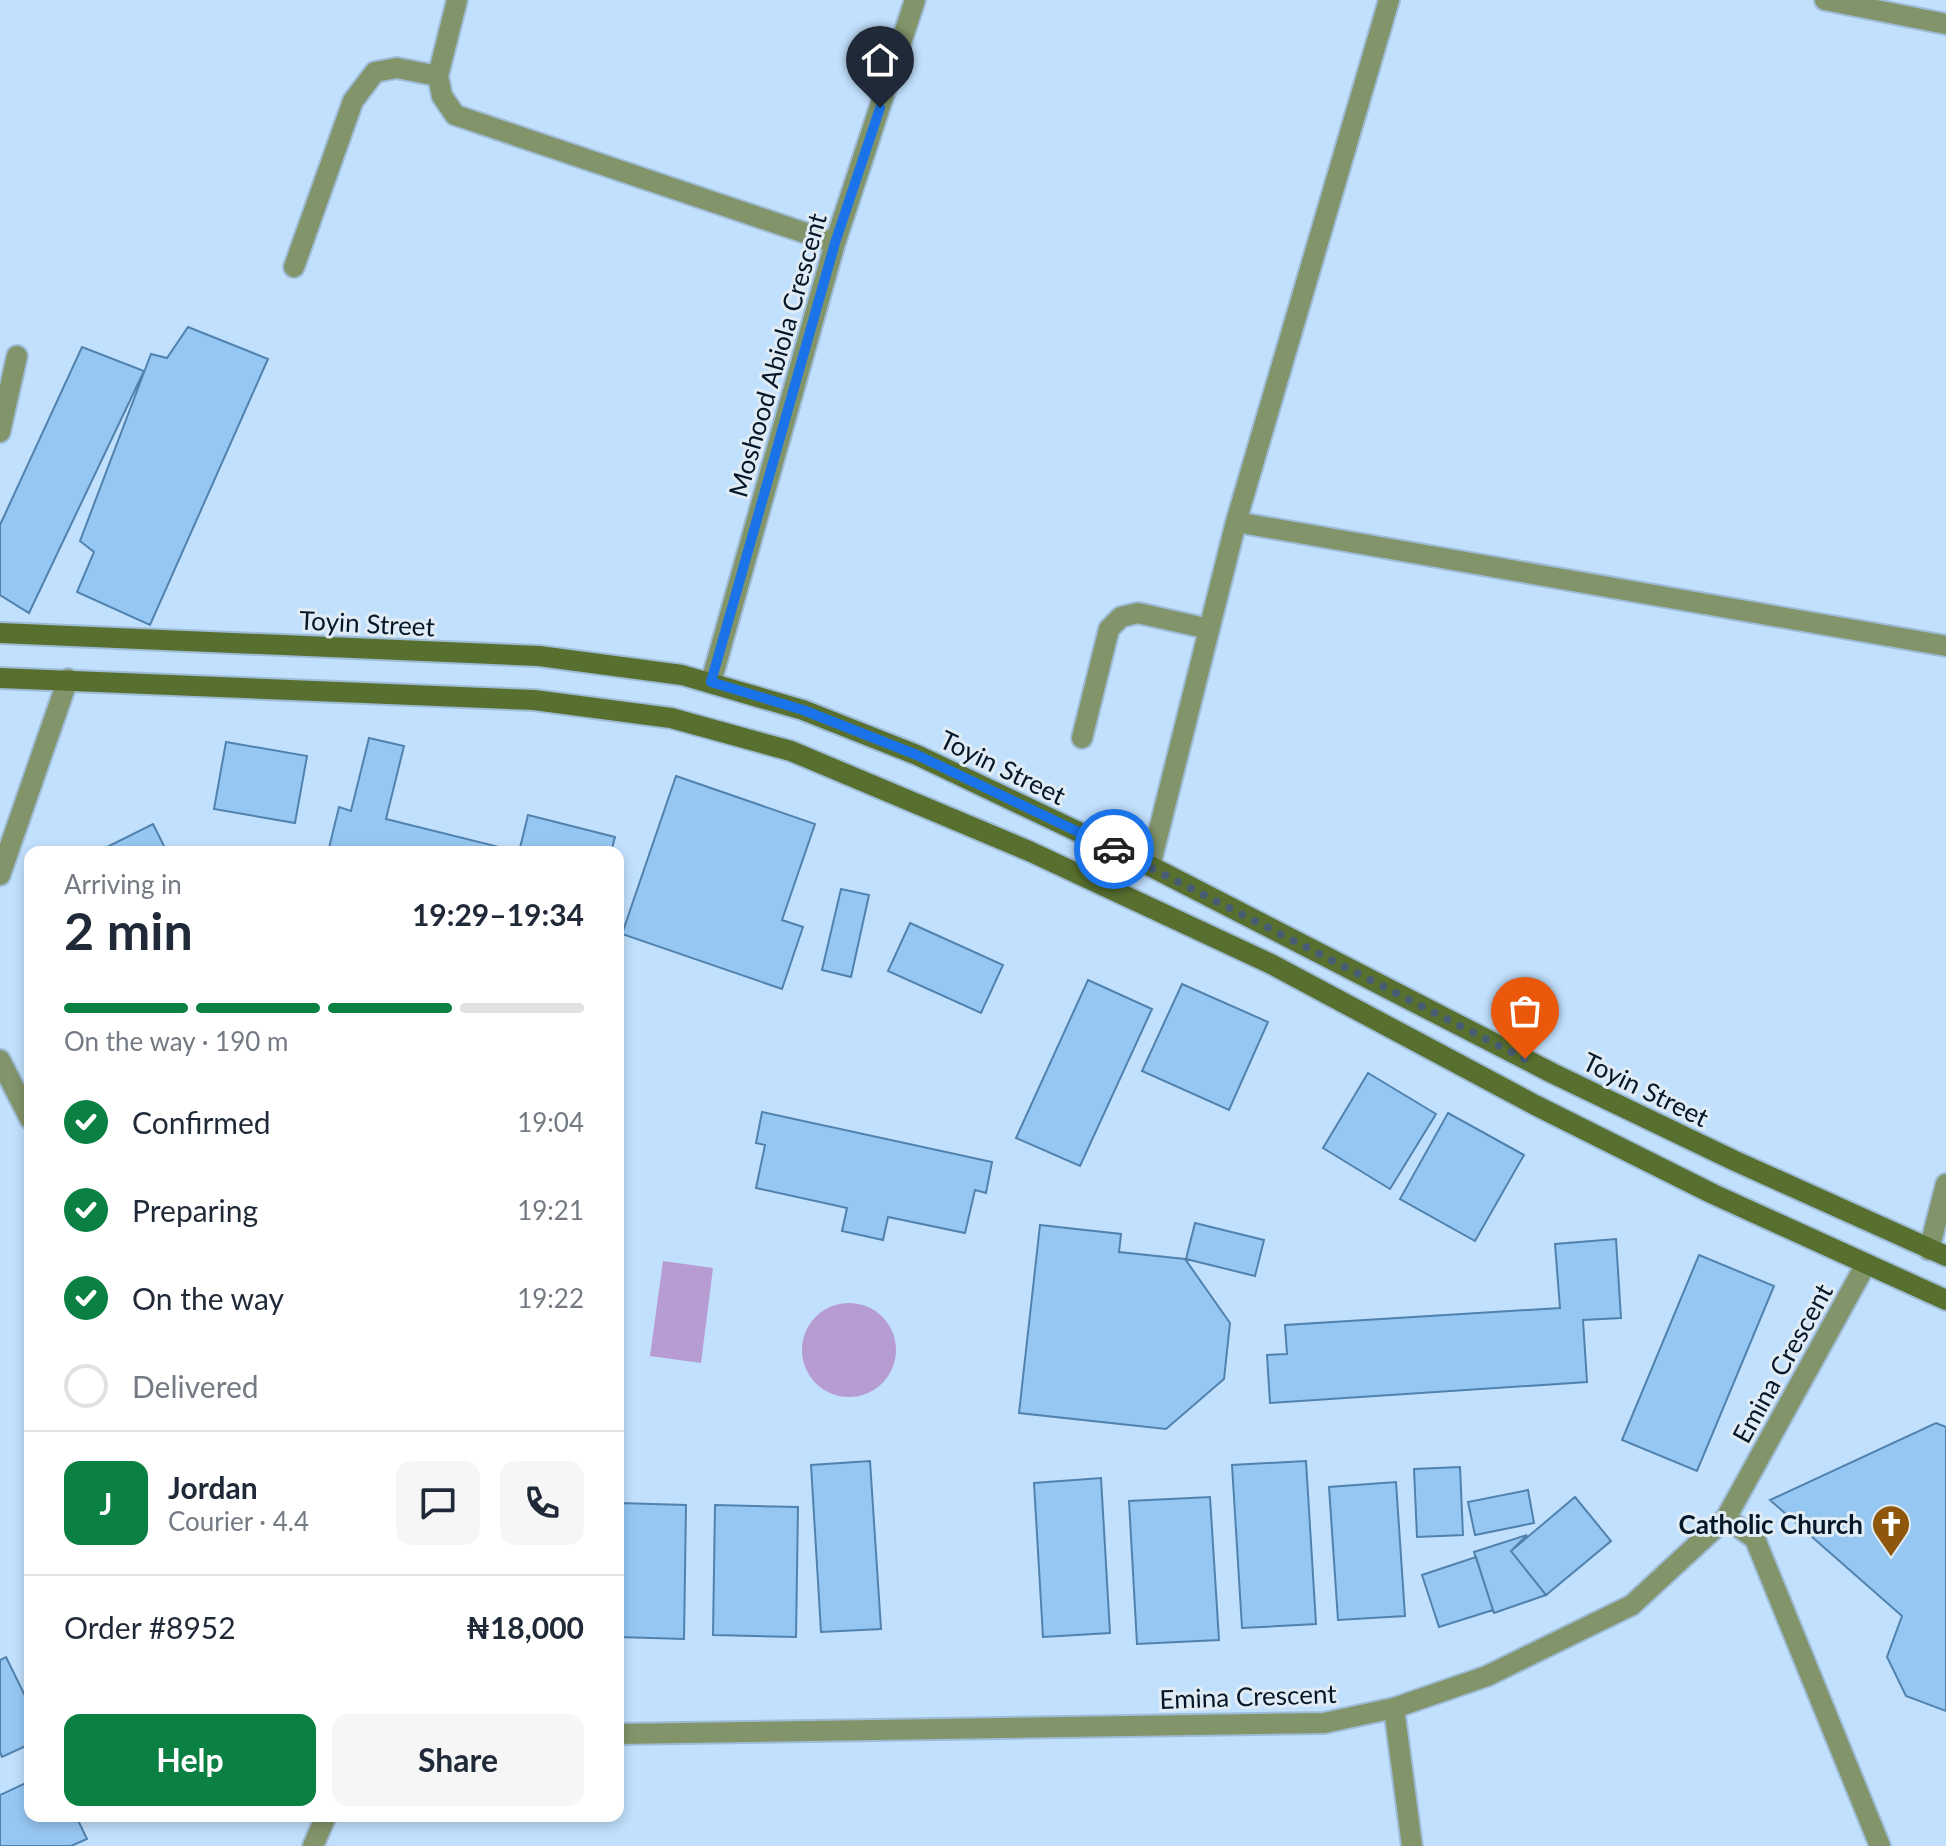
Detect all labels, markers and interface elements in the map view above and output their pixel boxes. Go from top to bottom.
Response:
pin [846,26,914,108]
icon: home [858,38,902,82]
street label: Moshood Abiola Crescent [721,209,833,501]
street label: Toyin Street [298,603,436,643]
street label: Toyin Street [935,723,1072,811]
courier [1074,809,1154,889]
icon: car [1092,827,1136,871]
text: Arriving in [64,868,182,900]
text: 19:29–19:34 [412,896,584,932]
text: 2 min [64,899,193,961]
pin [1491,977,1559,1059]
icon: bag [1503,989,1547,1033]
text: On the way · 190 m [64,1025,288,1057]
street label: Toyin Street [1578,1045,1715,1133]
icon: check [64,1100,108,1144]
text: Confirmed [132,1104,271,1140]
text: 19:04 [517,1106,584,1138]
icon: check [64,1188,108,1232]
text: Preparing [132,1192,258,1228]
text: 19:21 [517,1194,584,1226]
icon: check [64,1276,108,1320]
street label: Emina Crescent [1725,1277,1839,1448]
text: On the way [132,1280,284,1316]
text: 19:22 [517,1282,584,1314]
text: Delivered [132,1368,259,1404]
button: chat [396,1461,480,1545]
button: phone [500,1461,584,1545]
text: Jordan [168,1469,258,1505]
text: J [100,1485,112,1521]
church icon: Catholic Church [1870,1503,1912,1558]
text: Courier · 4.4 [168,1505,309,1537]
place label: Catholic Church [1679,1508,1863,1540]
text: Order #8952 [64,1609,236,1645]
text: ₦18,000 [466,1609,584,1645]
street label: Emina Crescent [1159,1677,1338,1715]
button: Help [64,1714,316,1806]
button: Share [332,1714,584,1806]

